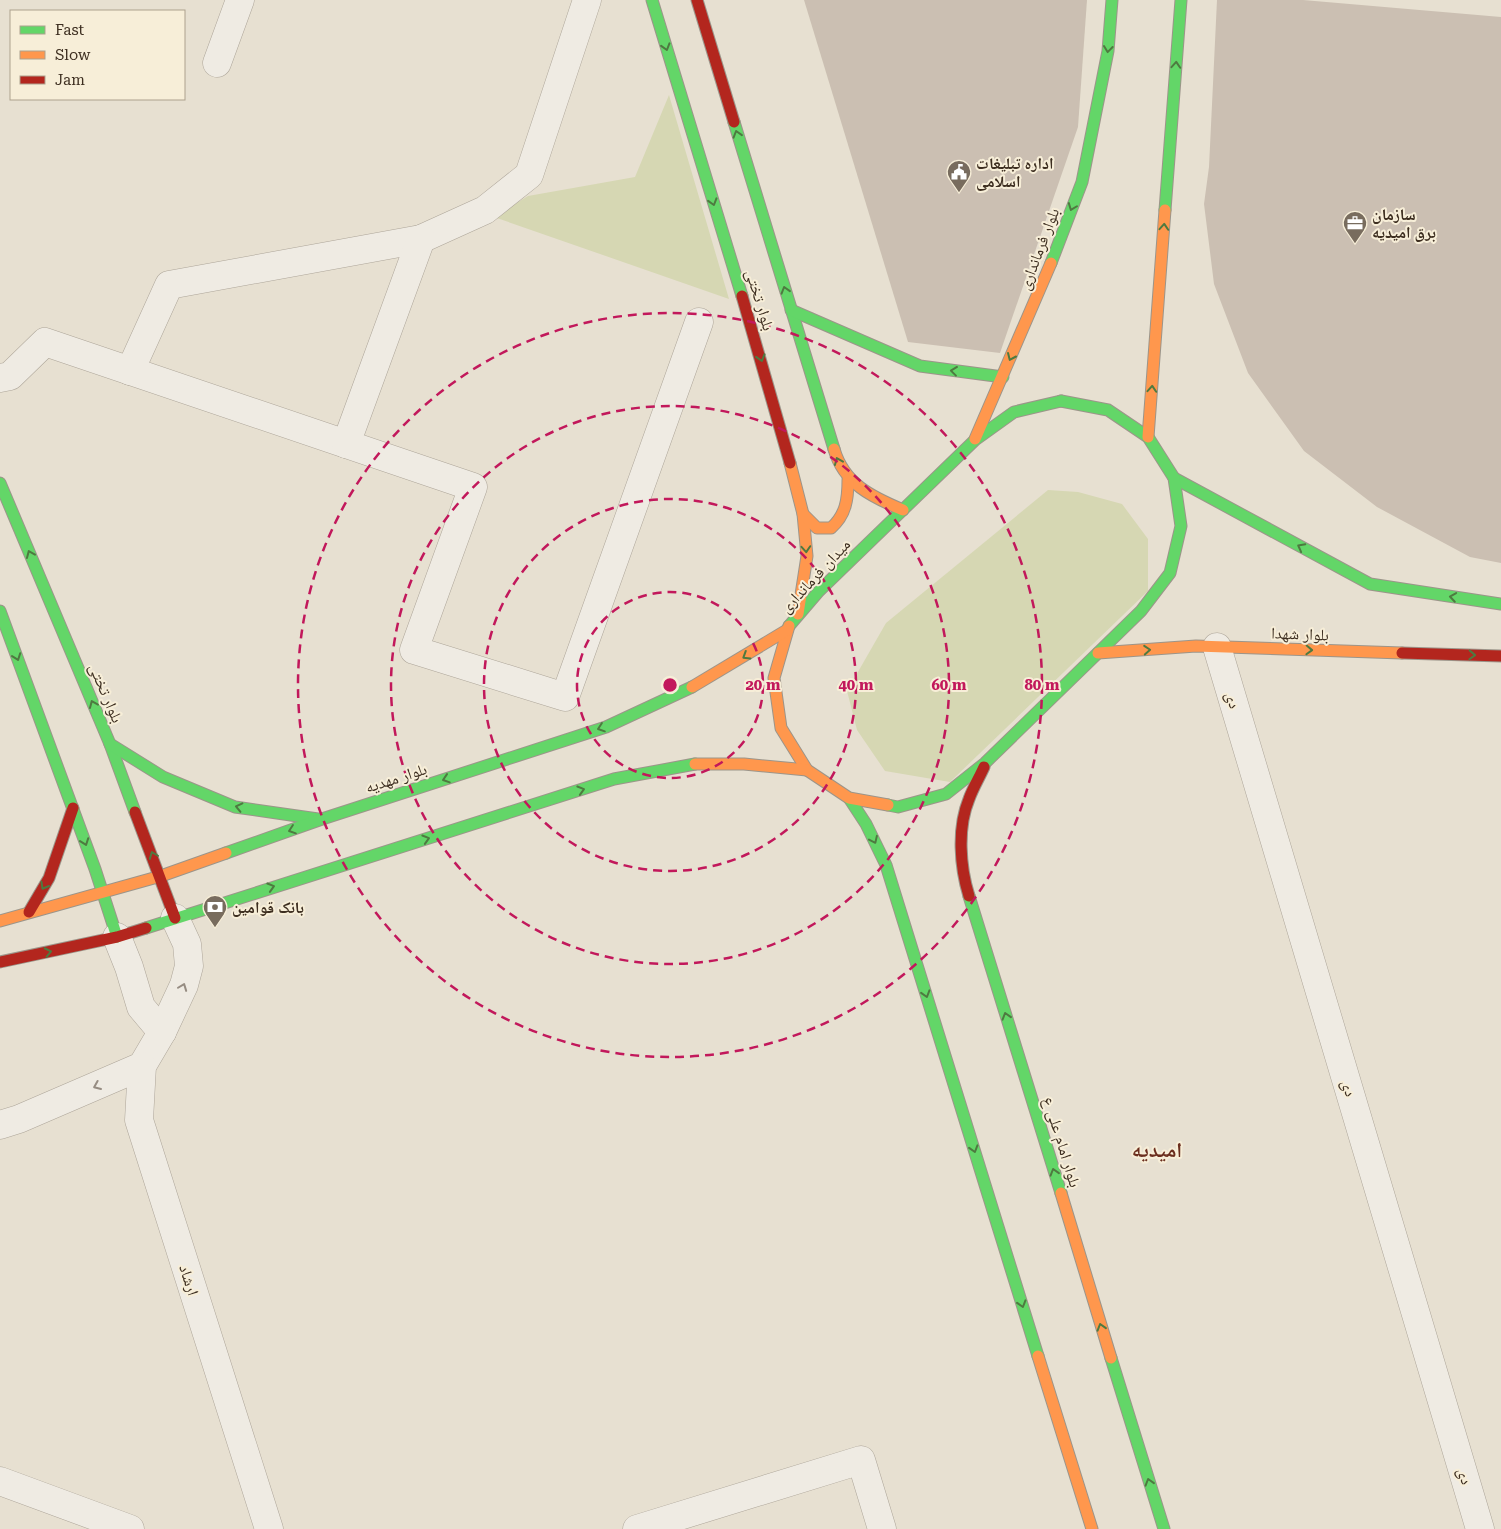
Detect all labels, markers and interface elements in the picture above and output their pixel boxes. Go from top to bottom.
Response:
legend [10,10,185,100]
text: Fast [55,21,85,39]
one-way arrow [660,42,670,50]
one-way arrow [1103,44,1113,53]
text: Slow [55,46,91,64]
one-way arrow [1170,60,1181,68]
text: Jam [55,71,85,89]
one-way arrow [733,131,743,139]
place label: اداره تبلیغات اسلامی [976,154,1053,191]
public building icon: اداره تبلیغات اسلامی [946,159,972,193]
one-way arrow [708,197,718,206]
one-way arrow [1068,202,1078,211]
street label: بلوار فرمانداری [1015,205,1064,293]
place label: سازمان برق امیدیه [1372,205,1436,242]
office icon: سازمان برق امیدیه [1342,210,1368,244]
one-way arrow [1158,222,1169,230]
street label: بلوار تختی [741,267,778,333]
one-way arrow [780,286,790,294]
one-way arrow [1007,352,1018,361]
one-way arrow [755,353,765,361]
one-way arrow [950,366,958,377]
one-way arrow [1146,384,1157,392]
one-way arrow [834,457,845,466]
street label: میدان فرمانداری [776,535,855,618]
one-way arrow [1297,543,1306,553]
one-way arrow [801,545,812,553]
one-way arrow [26,550,36,559]
one-way arrow [1448,592,1456,603]
street label: بلوار شهدا [1271,623,1329,645]
one-way arrow [1143,644,1151,655]
one-way arrow [1306,645,1313,655]
one-way arrow [742,649,751,659]
one-way arrow [1468,650,1476,660]
one-way arrow [11,652,21,661]
street label: بلوار تختی [84,660,127,726]
centre of rings [661,676,679,694]
text: 20 m [745,676,781,694]
text: 40 m [838,676,874,694]
text: 60 m [931,676,967,694]
text: 80 m [1024,676,1060,694]
street label: دی [1221,689,1244,711]
one-way arrow [88,700,99,709]
one-way arrow [597,722,606,732]
street label: بلوار مهدیه [363,759,429,797]
one-way arrow [443,773,451,783]
one-way arrow [576,785,584,795]
one-way arrow [234,802,243,813]
one-way arrow [288,824,297,834]
one-way arrow [421,834,429,844]
one-way arrow [867,835,878,844]
one-way arrow [79,838,89,846]
one-way arrow [149,851,159,860]
one-way arrow [40,881,50,890]
one-way arrow [266,883,274,893]
bank icon: بانک قوامین [202,894,228,928]
place label: بانک قوامین [232,898,304,917]
one-way arrow [43,947,52,958]
one-way arrow [176,983,187,992]
one-way arrow [920,989,930,997]
one-way arrow [1002,1013,1012,1021]
street label: دی [1337,1077,1360,1099]
one-way arrow [93,1079,102,1090]
street label: بلوار امام علی ع [1038,1094,1085,1190]
district label: امیدیه [1132,1138,1182,1162]
one-way arrow [968,1144,978,1152]
one-way arrow [1049,1168,1059,1176]
street label: ارشاد [175,1262,203,1298]
one-way arrow [1016,1299,1026,1308]
one-way arrow [1097,1323,1107,1332]
street label: دی [1453,1465,1476,1487]
one-way arrow [1145,1479,1155,1487]

